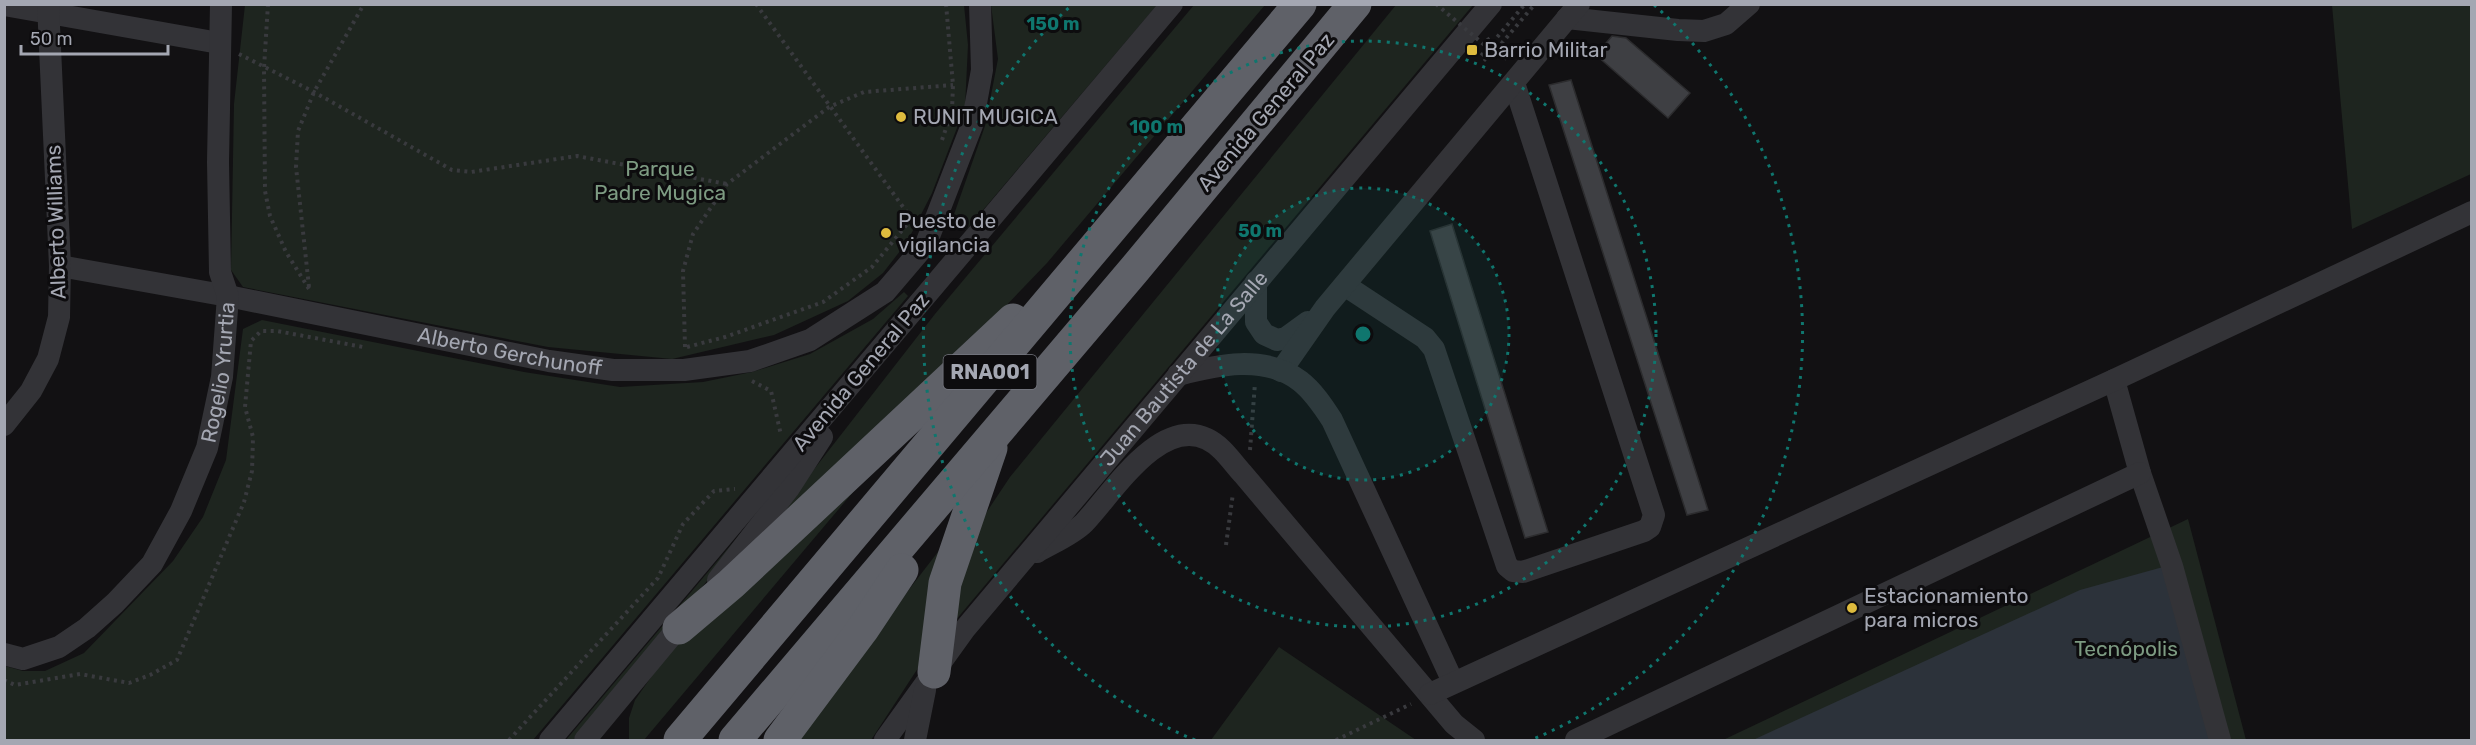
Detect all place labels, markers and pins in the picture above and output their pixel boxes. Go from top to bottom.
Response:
place label: Barrio Militar [1484,37,1608,62]
marker: Barrio Militar [1465,43,1479,57]
place label: RUNIT MUGICA [913,104,1058,129]
marker: RUNIT MUGICA [894,110,908,124]
place label: Puesto de vigilancia [898,208,996,257]
marker: Puesto de vigilancia [879,226,893,240]
centre of rings [1353,324,1373,344]
place label: Estacionamiento para micros [1864,583,2029,632]
marker: Estacionamiento para micros [1845,601,1859,615]

